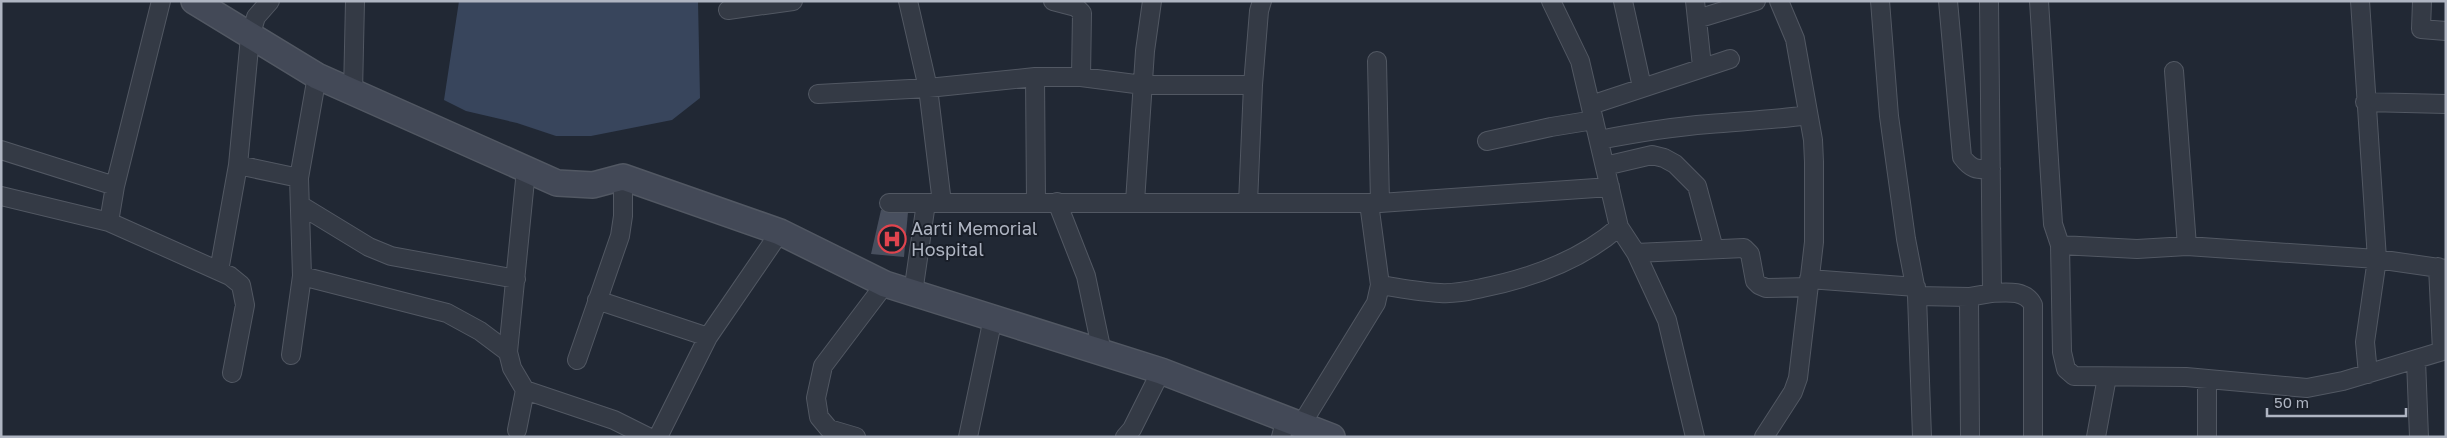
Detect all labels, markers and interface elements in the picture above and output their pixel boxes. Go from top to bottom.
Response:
place label: Aarti Memorial Hospital [911,217,1038,260]
hospital icon: Aarti Memorial Hospital [877,224,907,254]
scale bar [2267,386,2406,418]
text: 50 m [2274,393,2309,411]

